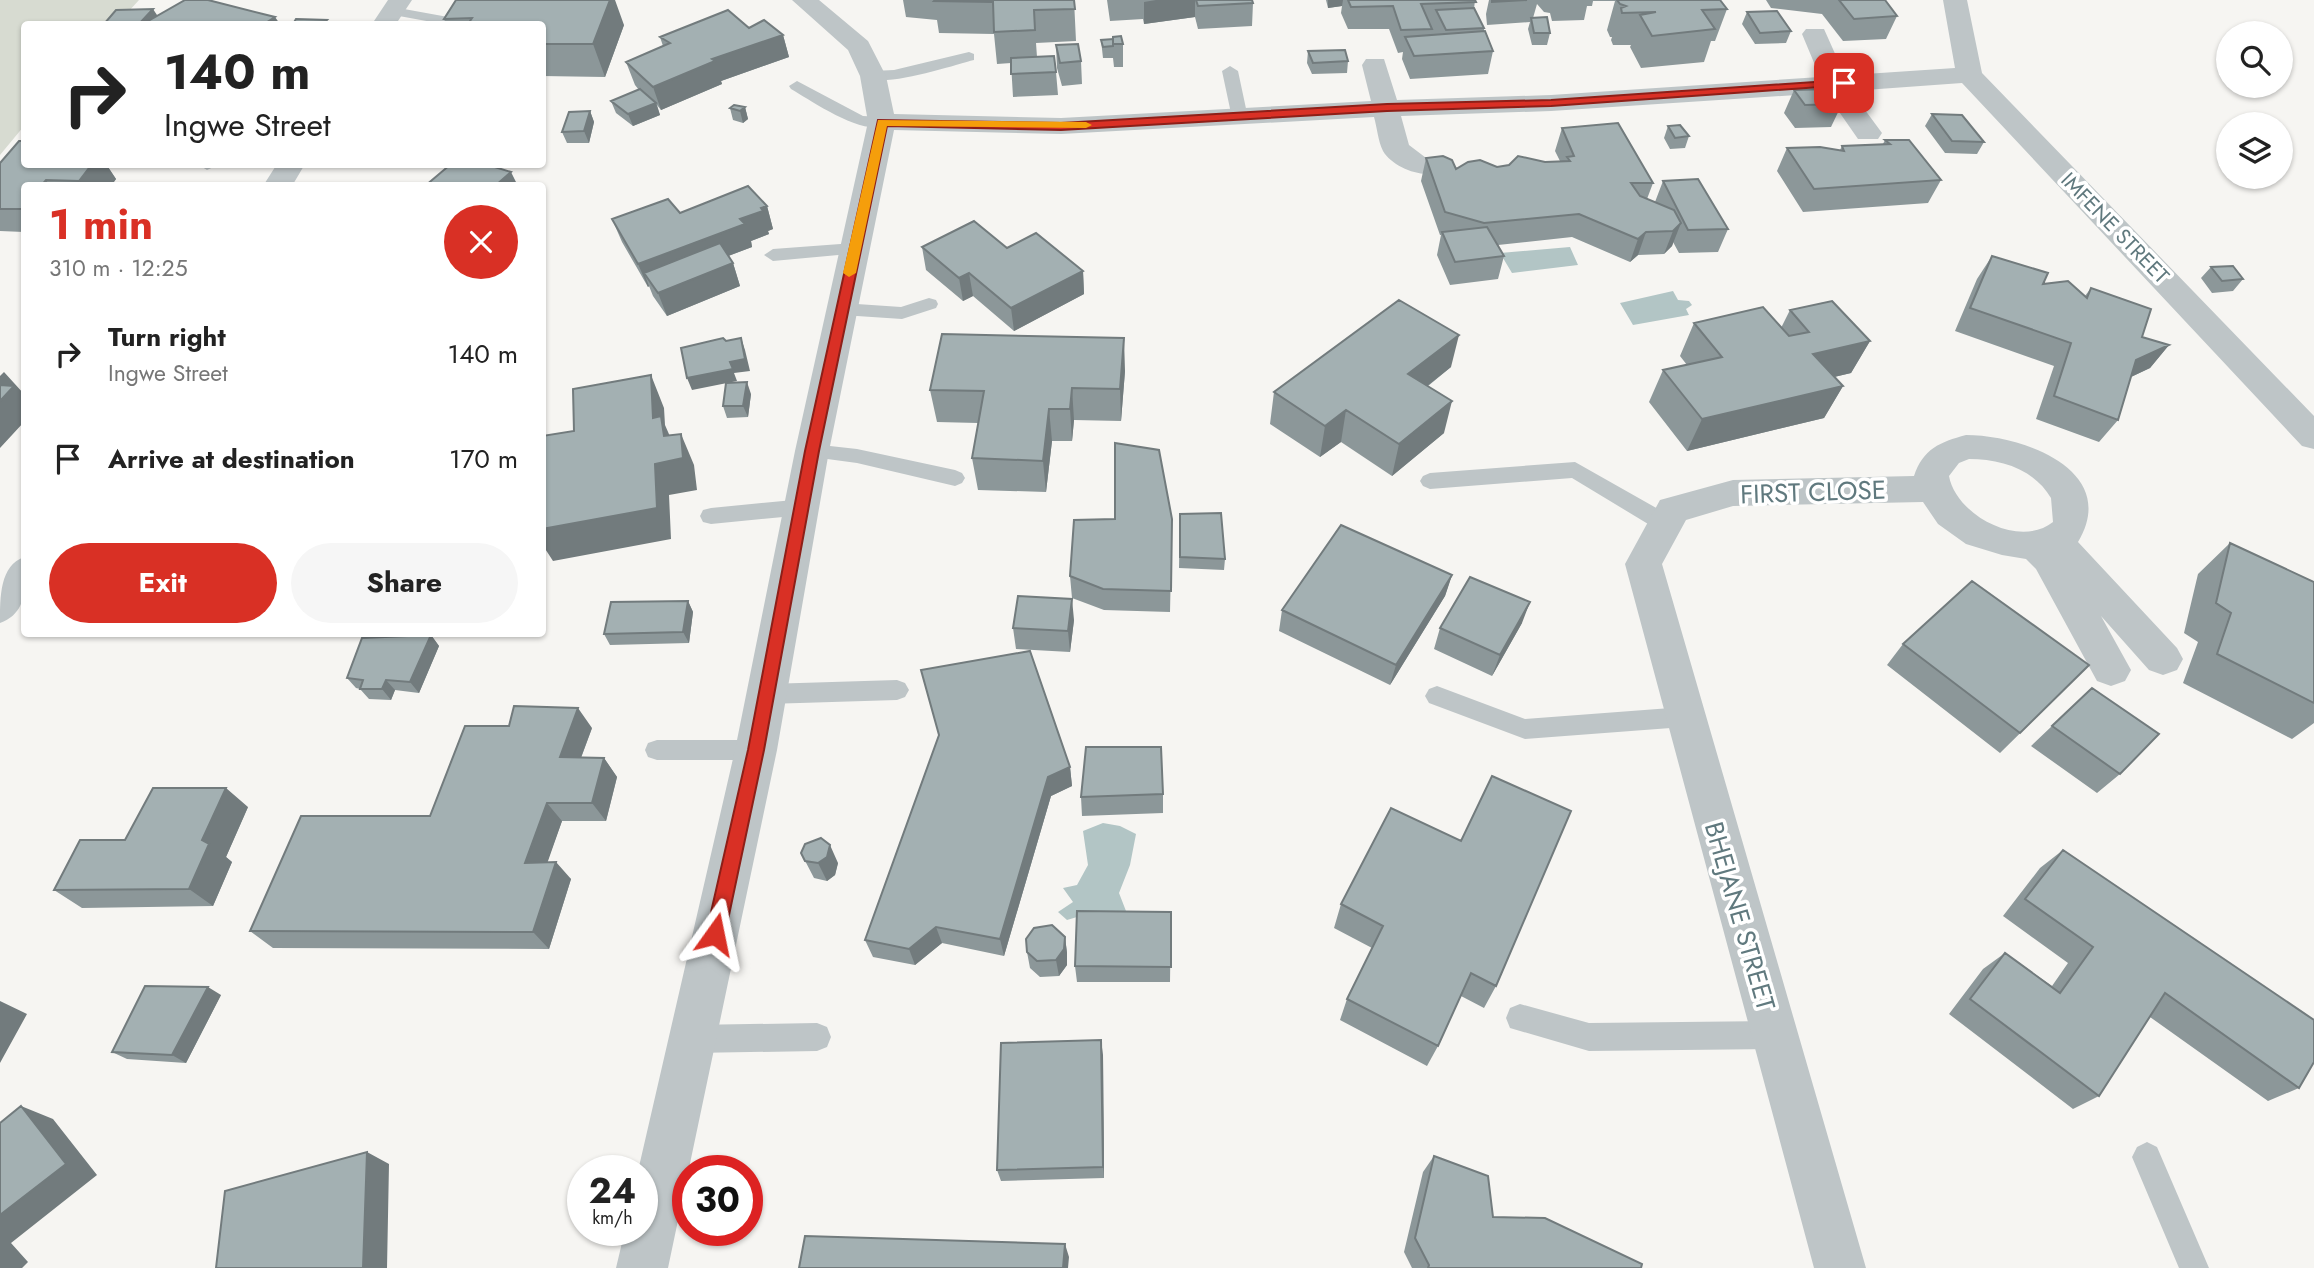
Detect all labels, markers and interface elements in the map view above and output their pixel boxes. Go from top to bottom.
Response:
map controls [2216,21,2293,189]
button: search [2216,21,2293,98]
text: 140 m [164,37,310,107]
icon: right [49,49,140,140]
pin [1814,53,1874,113]
icon: arrive [1825,64,1863,102]
text: Ingwe Street [164,102,331,148]
button: layers [2216,112,2293,189]
street label: IMFENE STREET [2054,166,2176,290]
text: 1 min [49,194,153,255]
button: close [444,205,518,279]
text: 310 m · 12:25 [49,251,188,285]
text: Turn right [108,318,226,356]
icon: right [49,335,87,373]
text: 140 m [447,335,518,373]
text: Ingwe Street [108,356,228,390]
icon: arrive [49,440,87,478]
text: Arrive at destination [108,440,355,478]
text: 170 m [449,440,518,478]
street label: FIRST CLOSE [1739,470,1887,514]
button: Exit [49,543,277,623]
button: Share [291,543,518,623]
street label: BHEJANE STREET [1695,817,1785,1015]
position arrow [678,897,752,971]
speed limit sign: 30 [672,1155,763,1246]
text: 24 [589,1166,636,1216]
text: km/h [592,1205,633,1231]

